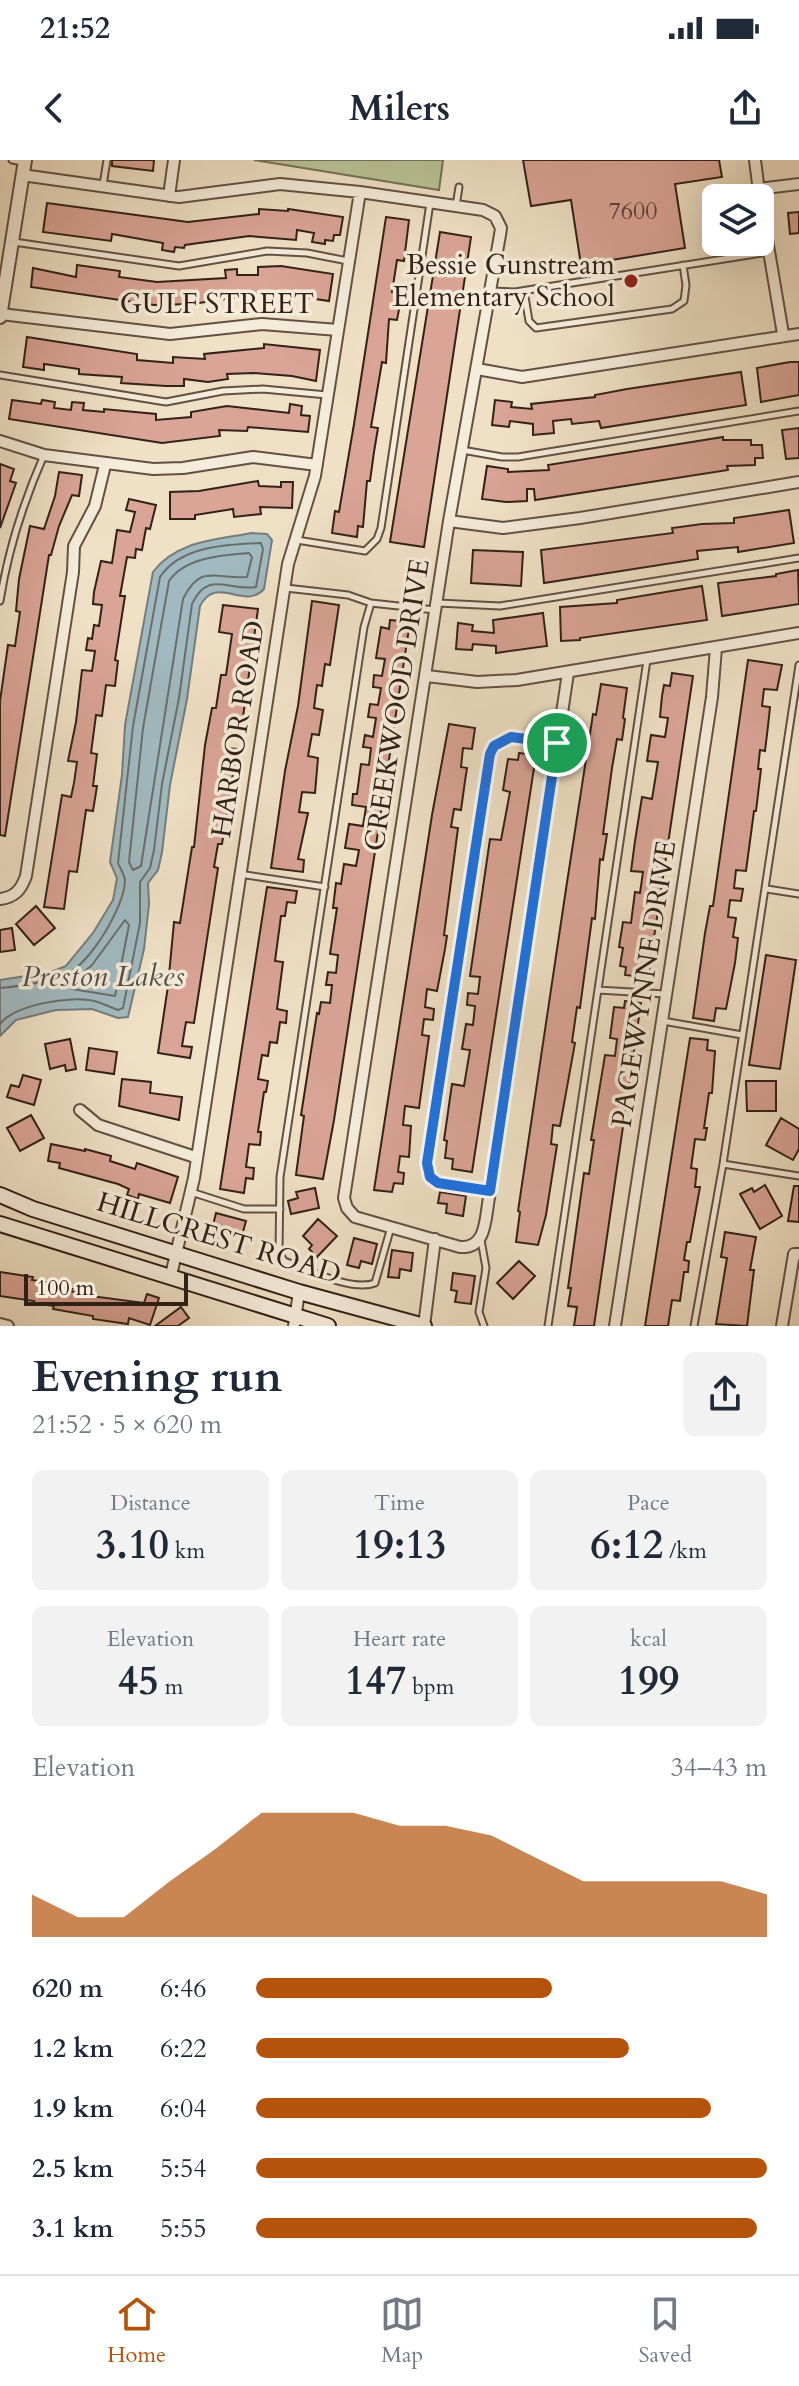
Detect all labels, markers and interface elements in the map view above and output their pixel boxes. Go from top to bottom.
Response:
text: 21:52 [40,8,110,49]
text: Milers [349,84,450,133]
icon: back [32,86,76,130]
icon: share [723,86,767,130]
map controls [702,184,774,256]
button: layers [702,184,774,256]
house number: 7600 [608,195,658,228]
place label: Bessie Gunstream Elementary School [393,246,615,316]
marker: Bessie Gunstream Elementary School [622,272,640,290]
street label: GULF STREET [120,285,314,323]
street label: CREEKWOOD DRIVE [355,556,439,854]
street label: HARBOR ROAD [202,618,274,840]
pin [523,709,591,777]
icon: arrive [535,721,579,765]
street label: PAGEWYNNE DRIVE [603,838,685,1130]
water label: Preston Lakes [21,956,185,997]
street label: HILLCREST ROAD [92,1183,346,1293]
scale bar [24,1270,188,1306]
text: 100 m [36,1273,94,1303]
text: Evening run [32,1347,282,1407]
button: share [683,1352,767,1436]
text: 21:52 · 5 × 620 m [32,1407,222,1442]
text: Distance [110,1488,191,1518]
text: Time [374,1488,425,1518]
text: Pace [627,1488,670,1518]
text: 3.10 [96,1518,169,1573]
text: 19:13 [353,1518,446,1573]
text: 6:12 [590,1518,663,1573]
text: km [169,1536,205,1566]
text: /km [663,1536,707,1566]
text: Elevation [107,1624,194,1654]
text: Heart rate [353,1624,446,1654]
text: kcal [630,1624,667,1654]
text: 45 [118,1654,159,1709]
text: 147 [345,1654,406,1709]
text: 199 [618,1654,679,1709]
text: m [159,1672,183,1702]
text: bpm [406,1672,454,1702]
text: Elevation [32,1750,135,1785]
text: 34–43 m [670,1750,767,1785]
text: 620 m [32,1971,103,2006]
text: 6:46 [160,1971,207,2006]
text: 1.2 km [32,2031,113,2066]
text: 6:22 [160,2031,207,2066]
text: 1.9 km [32,2091,113,2126]
text: 6:04 [160,2091,207,2126]
text: 2.5 km [32,2151,113,2186]
text: 5:54 [160,2151,207,2186]
text: 3.1 km [32,2211,113,2246]
text: 5:55 [160,2211,207,2246]
tab: Home [107,2292,166,2370]
tab: Map [380,2292,424,2370]
tab: Saved [639,2292,692,2370]

